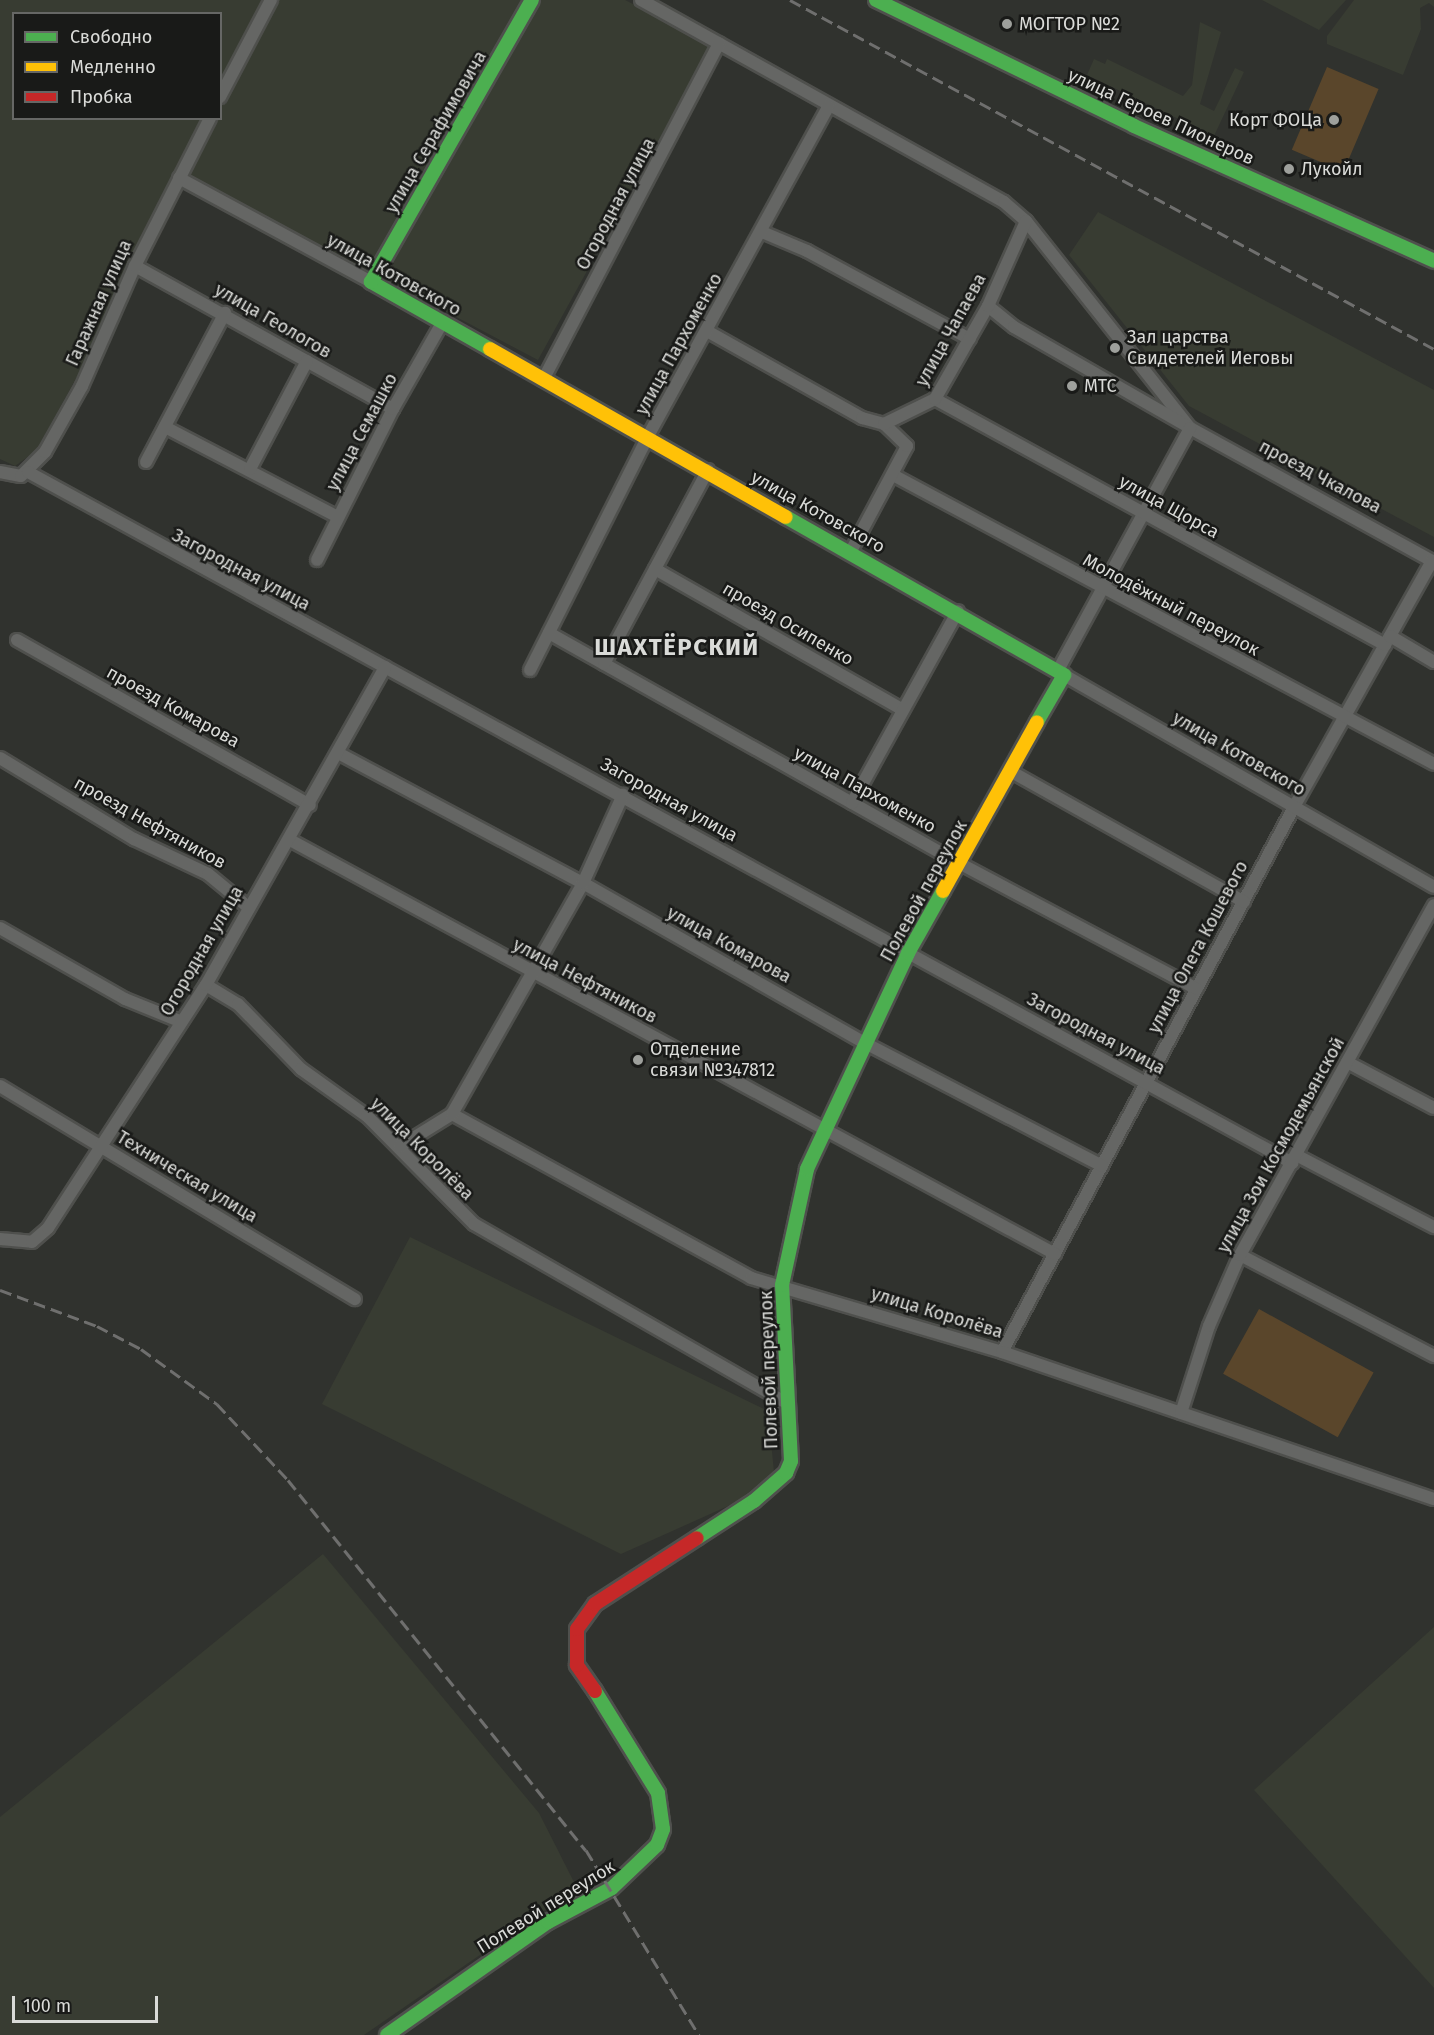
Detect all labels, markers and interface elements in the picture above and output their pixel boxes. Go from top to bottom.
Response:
legend [12,12,222,120]
place label: МОГТОР №2 [1019,13,1120,35]
marker: МОГТОР №2 [1000,17,1014,31]
text: Свободно [70,26,152,48]
street label: улица Серафимовича [381,47,491,217]
text: Медленно [70,56,156,78]
street label: улица Героев Пионеров [1064,64,1258,170]
text: Пробка [70,86,133,108]
place label: Корт ФОЦа [1229,109,1322,131]
marker: Корт ФОЦа [1327,113,1341,127]
street label: Огородная улица [572,134,660,274]
place label: Лукойл [1301,158,1363,180]
marker: Лукойл [1282,162,1296,176]
street label: улица Котовского [323,229,465,321]
street label: Гаражная улица [62,237,136,369]
street label: улица Пархоменко [631,269,727,419]
street label: улица Чапаева [911,270,991,390]
street label: улица Геологов [211,279,335,363]
place label: Зал царства Свидетелей Иеговы [1127,327,1293,370]
marker: Зал царства Свидетелей Иеговы [1108,341,1122,355]
street label: улица Семашко [322,369,402,495]
place label: МТС [1084,375,1117,397]
marker: МТС [1065,379,1079,393]
street label: проезд Чкалова [1255,436,1385,518]
street label: улица Котовского [747,466,889,558]
street label: улица Щорса [1115,471,1223,543]
street label: Загородная улица [168,524,314,616]
street label: Молодёжный переулок [1079,549,1263,661]
street label: проезд Осипенко [719,578,857,670]
district label: ШАХТЁРСКИЙ [594,634,760,662]
street label: проезд Комарова [103,662,243,752]
street label: улица Котовского [1169,707,1309,801]
street label: улица Пархоменко [790,742,940,838]
street label: Загородная улица [597,753,741,847]
street label: проезд Нефтяников [70,772,230,874]
street label: Полевой переулок [876,816,972,966]
street label: улица Олега Кошевого [1143,857,1253,1037]
street label: Огородная улица [156,882,248,1020]
street label: улица Комарова [663,902,795,988]
street label: улица Нефтяников [509,934,661,1028]
street label: Загородная улица [1023,988,1169,1080]
street label: улица Зои Космодемьянской [1213,1033,1349,1257]
place label: Отделение связи №347812 [650,1039,775,1082]
marker: Отделение связи №347812 [631,1053,645,1067]
street label: улица Королёва [366,1093,478,1205]
street label: Техническая улица [113,1126,261,1228]
street label: улица Королёва [868,1283,1006,1343]
street label: Полевой переулок [755,1290,783,1450]
street label: Полевой переулок [473,1856,619,1958]
scale bar [15,1984,160,2022]
text: 100 m [23,1995,71,2017]

